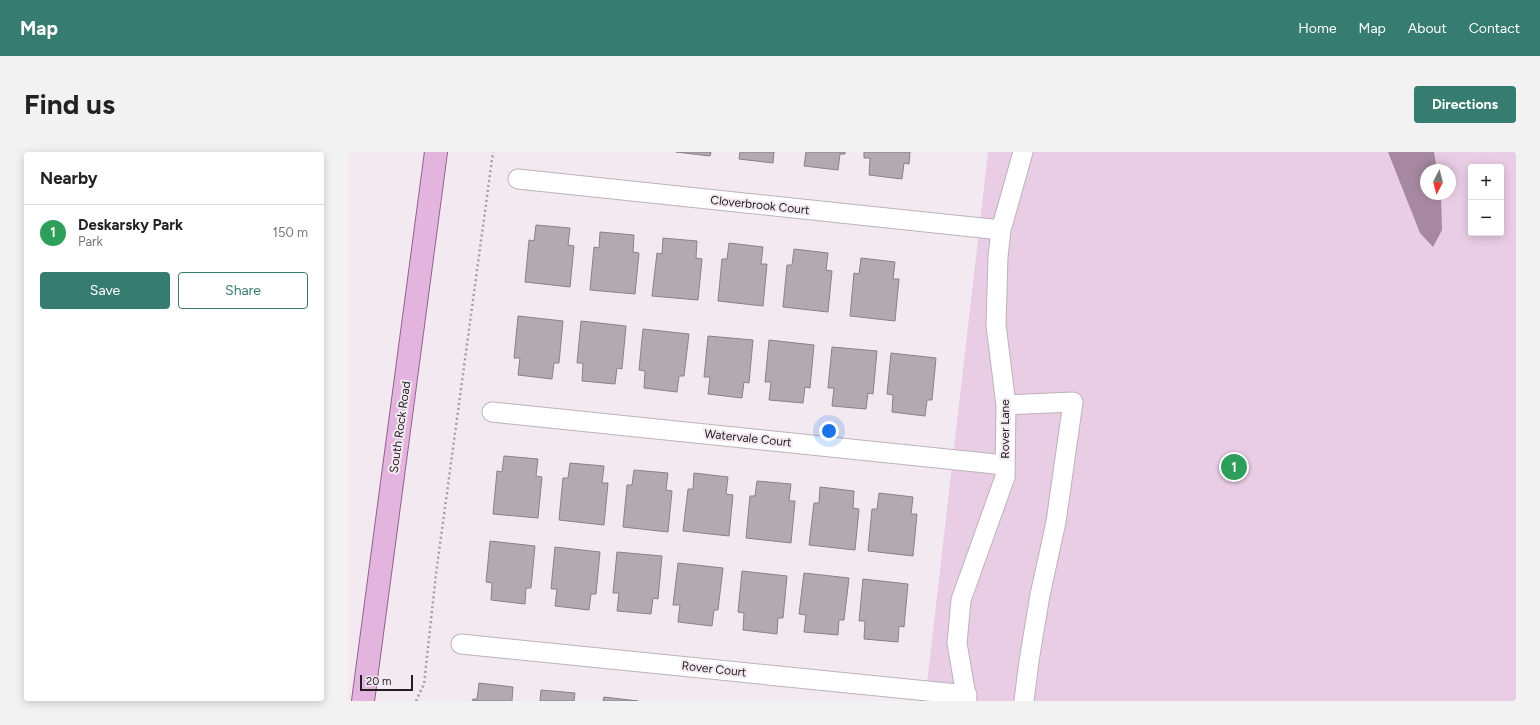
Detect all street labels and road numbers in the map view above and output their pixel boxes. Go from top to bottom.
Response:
street label: Cloverbrook Court [710,193,811,217]
street label: South Rock Road [387,380,413,474]
street label: Rover Lane [998,399,1012,459]
street label: Watervale Court [704,426,793,450]
street label: Rover Court [681,659,747,679]

